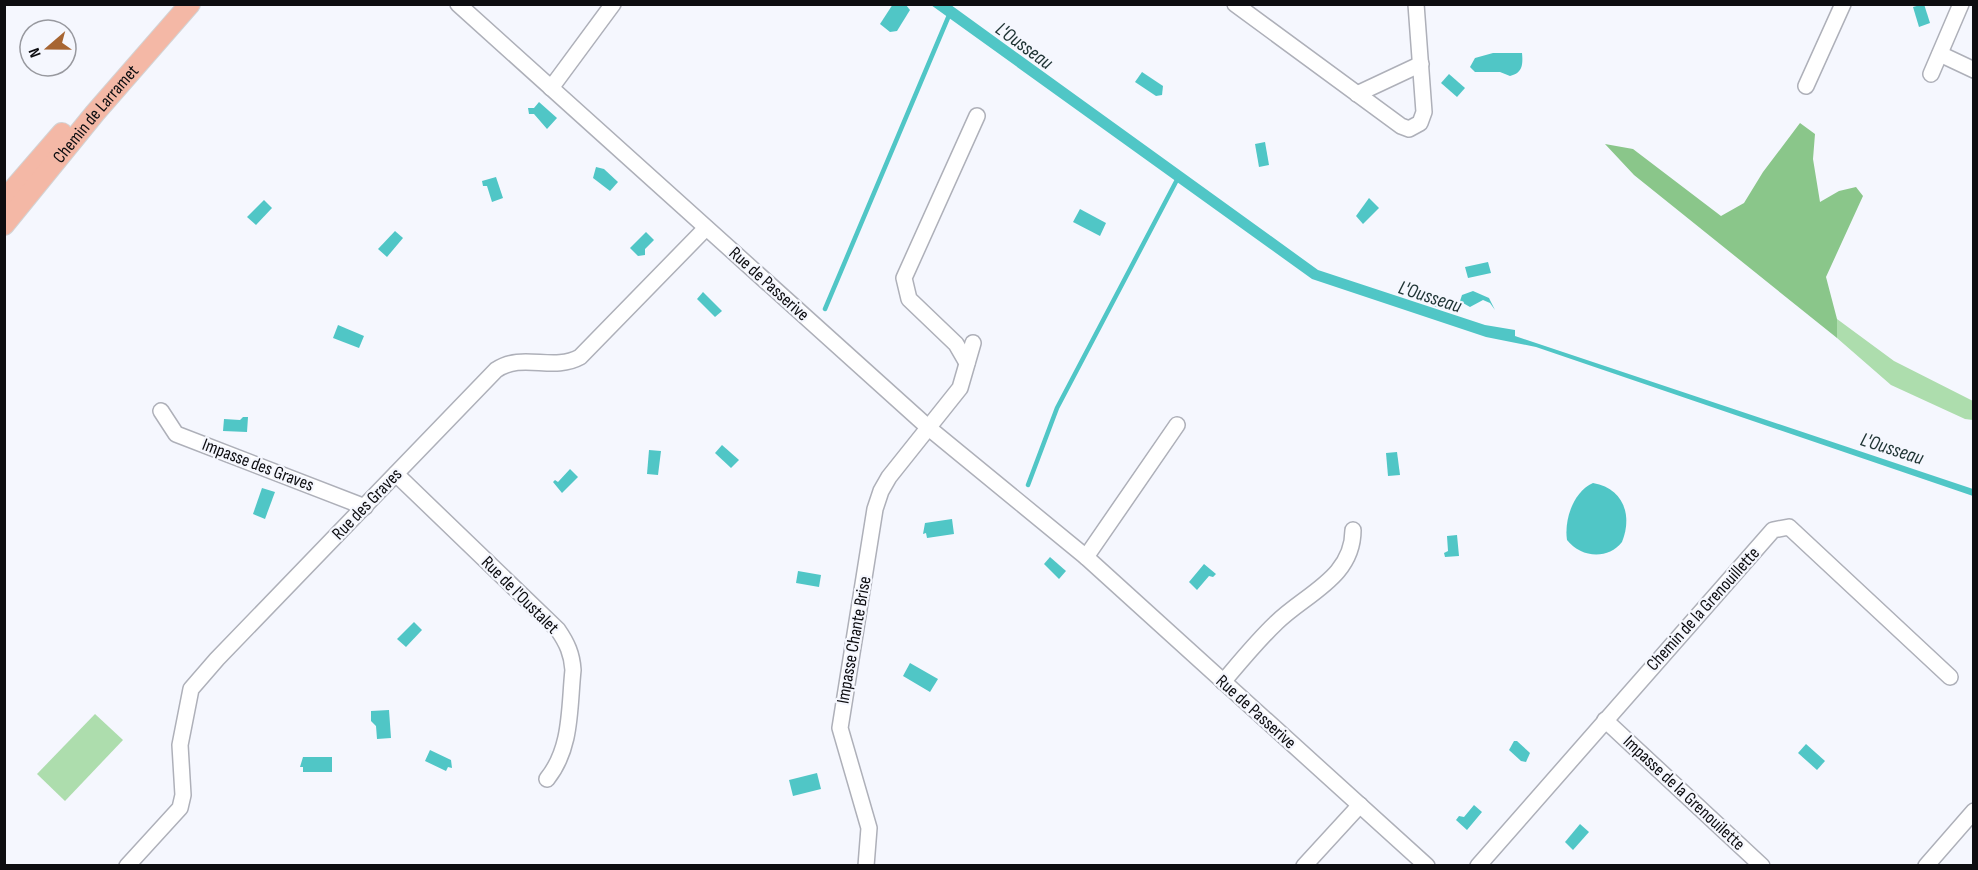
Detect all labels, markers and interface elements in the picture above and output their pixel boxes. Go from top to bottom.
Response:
water label: L'Ousseau [991,17,1058,75]
north arrow [18,18,78,78]
text: N [25,45,46,60]
street label: Chemin de Larramet [48,60,143,167]
street label: Rue de Passerive [725,243,813,325]
water label: L'Ousseau [1395,276,1465,319]
water label: L'Ousseau [1857,428,1927,471]
street label: Impasse des Graves [199,434,317,496]
street label: Rue des Graves [328,464,406,544]
street label: Chemin de la Grenouillette [1642,543,1764,675]
street label: Rue de l'Oustalet [477,552,563,638]
street label: Impasse Chante Brise [832,575,876,705]
street label: Rue de Passerive [1212,671,1300,753]
street label: Impasse de la Grenouilette [1619,731,1749,855]

